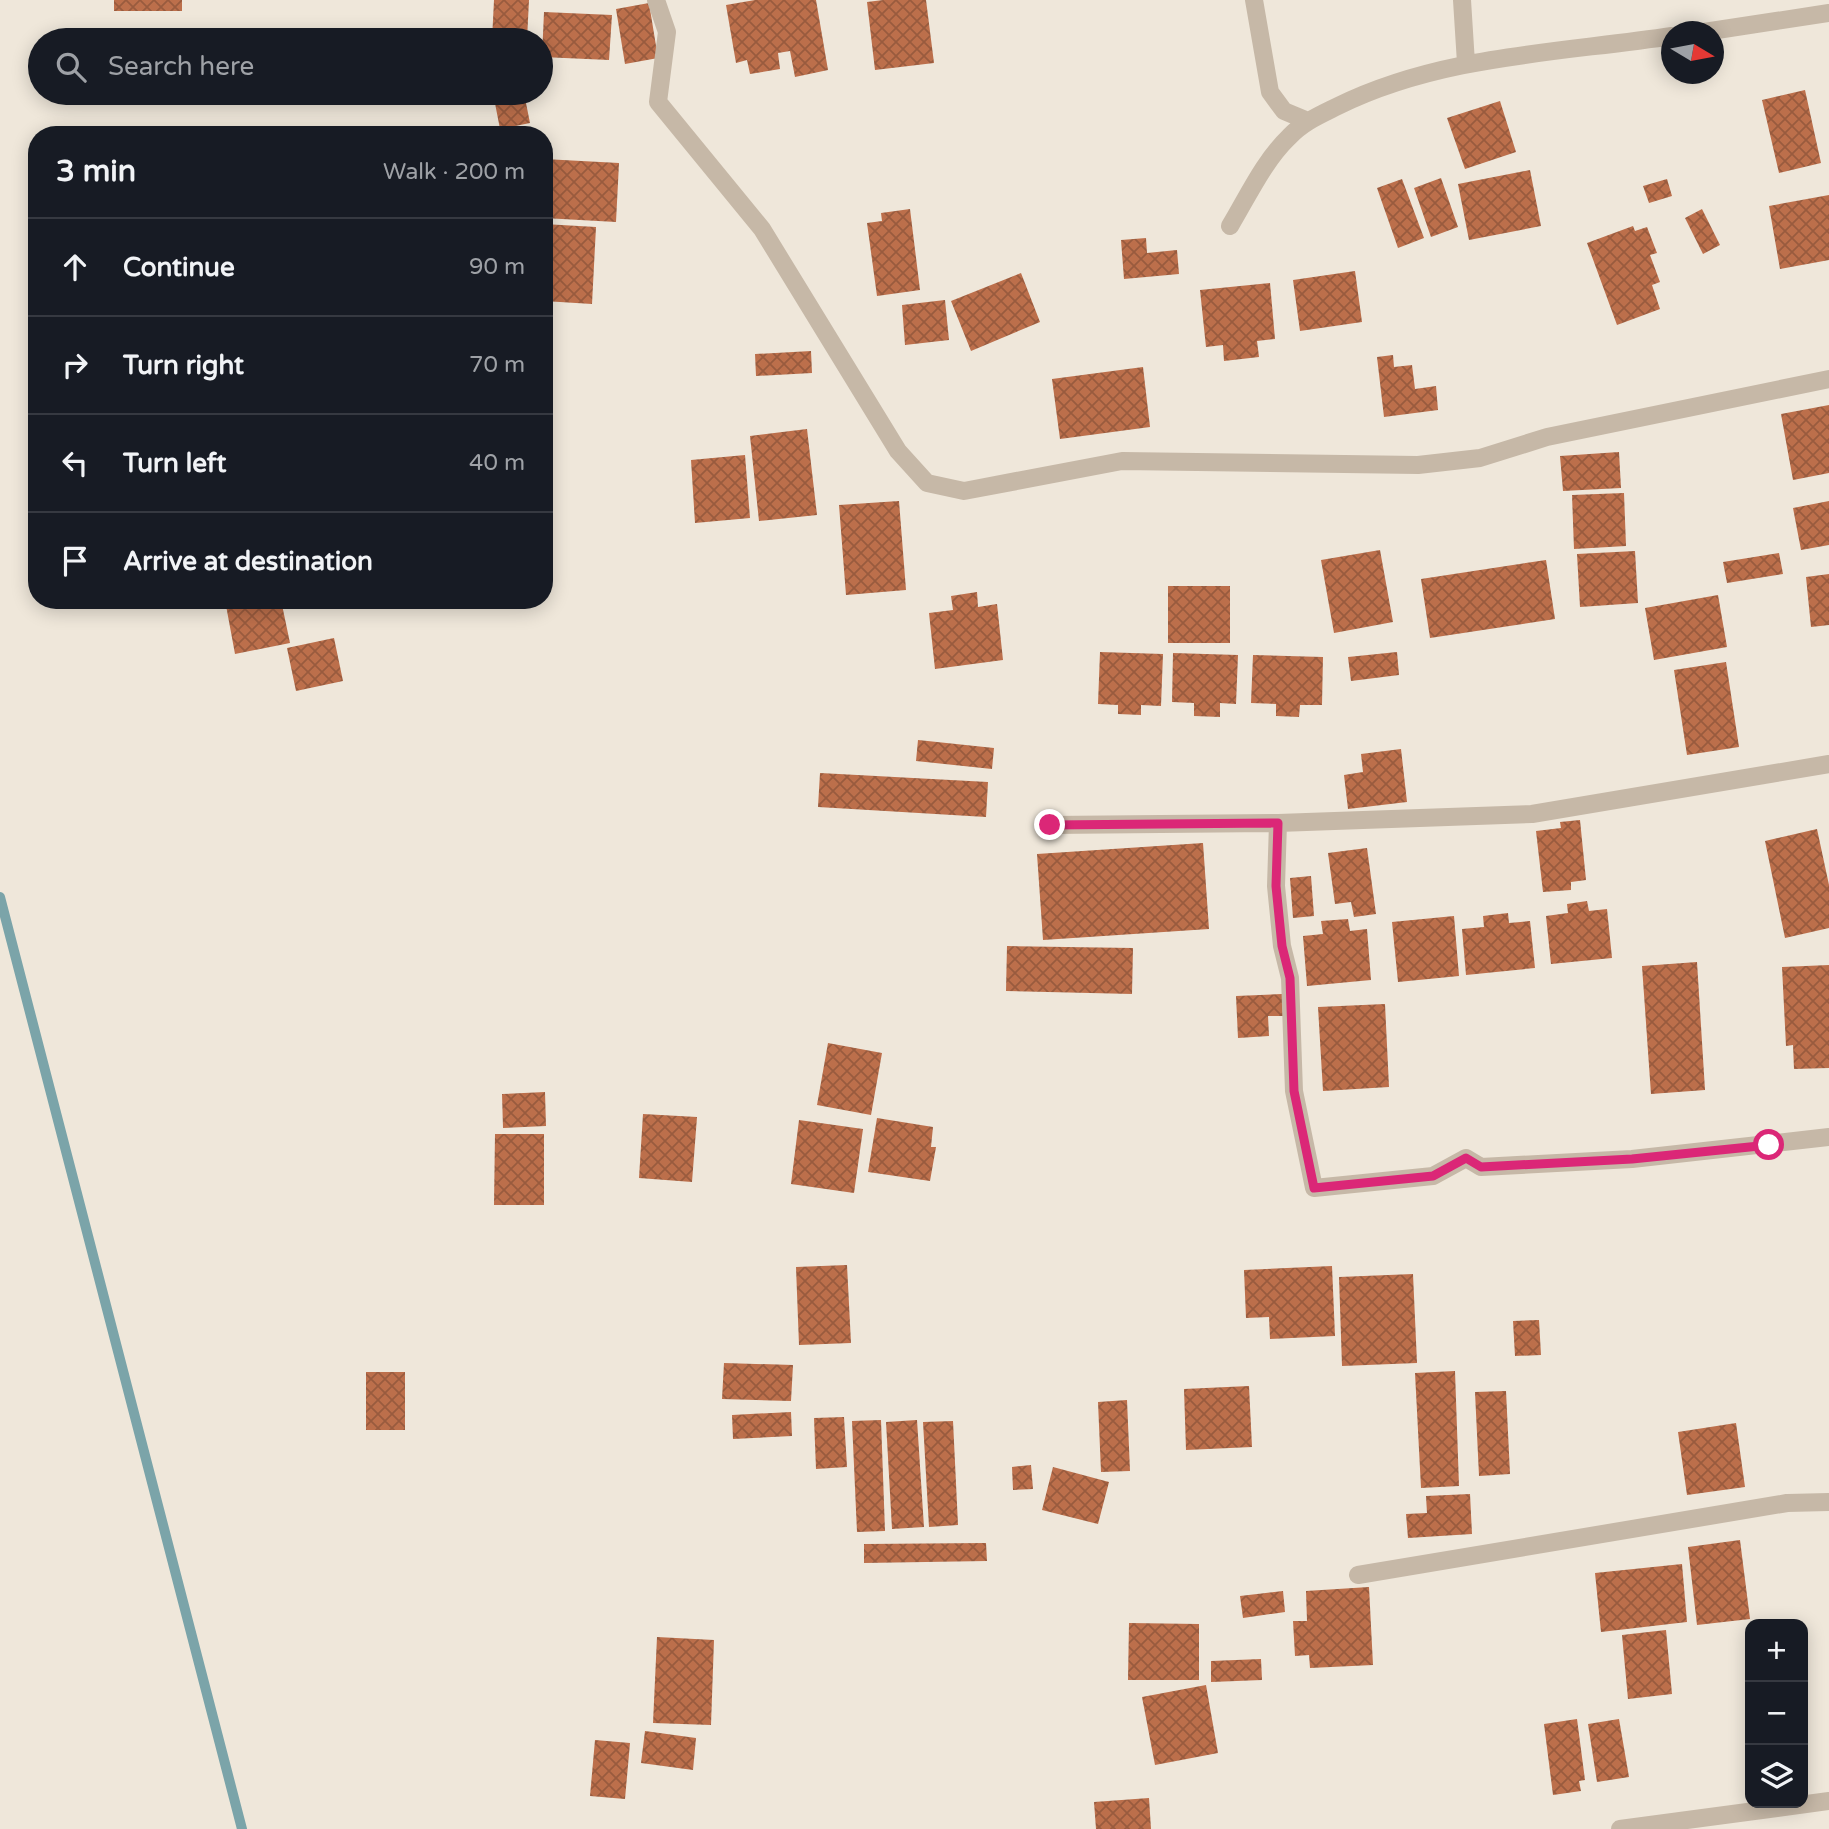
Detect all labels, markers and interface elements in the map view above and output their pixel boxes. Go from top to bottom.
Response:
north arrow [1661,21,1724,84]
search box [28,28,553,105]
icon: search [52,48,90,86]
text: Search here [108,51,254,82]
text: 3 min [56,153,136,190]
text: Walk · 200 m [383,158,525,186]
icon: ahead [56,248,94,286]
text: Continue [123,252,235,283]
text: 90 m [469,253,525,281]
icon: right [56,346,94,384]
text: Turn right [123,350,244,381]
text: 70 m [469,351,525,379]
icon: left [56,444,94,482]
text: Turn left [123,448,226,479]
text: 40 m [469,449,525,477]
icon: arrive [56,542,94,580]
text: Arrive at destination [123,546,373,577]
route end [1034,809,1065,840]
route start [1753,1129,1784,1160]
map controls [1745,1619,1808,1808]
button: + [1745,1619,1808,1682]
button: − [1745,1682,1808,1745]
button: layers [1745,1745,1808,1808]

